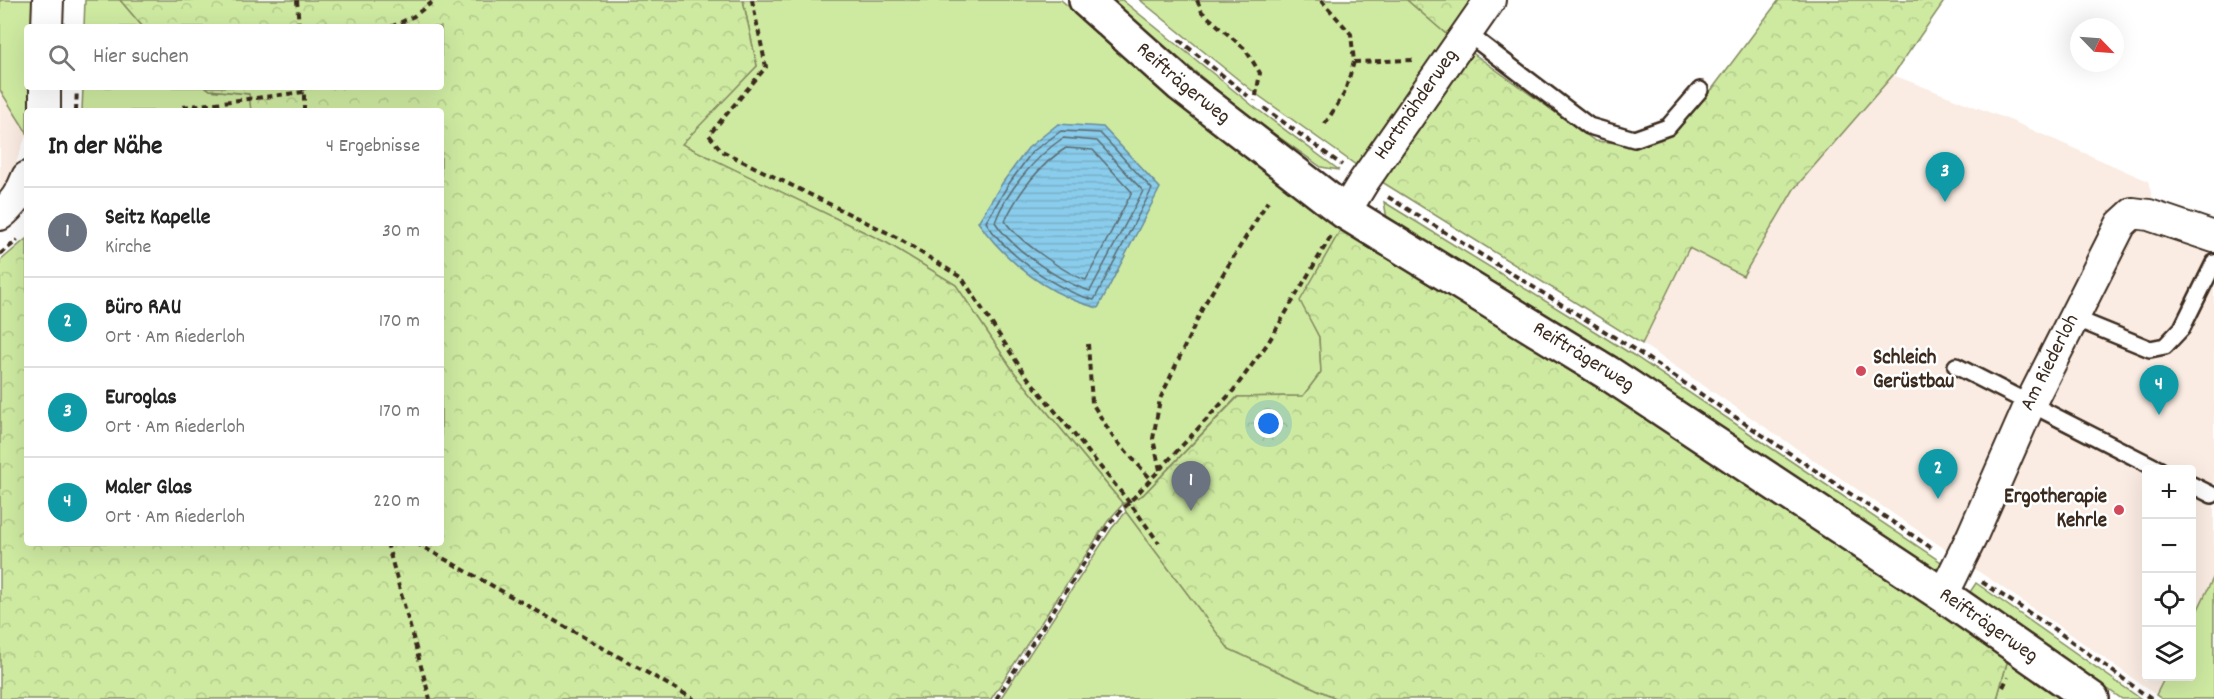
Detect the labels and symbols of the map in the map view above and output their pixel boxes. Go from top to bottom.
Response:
north arrow [2070,18,2124,72]
street label: Reifträgerweg [1129,36,1236,132]
street label: Hartmähderweg [1368,43,1466,167]
pin: 3 [1926,152,1964,202]
street label: Am Riederloh [2014,309,2088,416]
street label: Reifträgerweg [1526,315,1640,401]
place label: Schleich Gerüstbau [1873,344,1954,398]
marker: Schleich Gerüstbau [1854,364,1868,378]
pin: 4 [2140,366,2178,415]
your location [1254,409,1283,438]
pin: 2 [1918,450,1958,499]
pin: 1 [1172,462,1210,511]
place label: Ergotherapie Kehrle [2004,483,2107,537]
marker: Ergotherapie Kehrle [2112,503,2126,517]
street label: Reifträgerweg [1932,581,2044,672]

